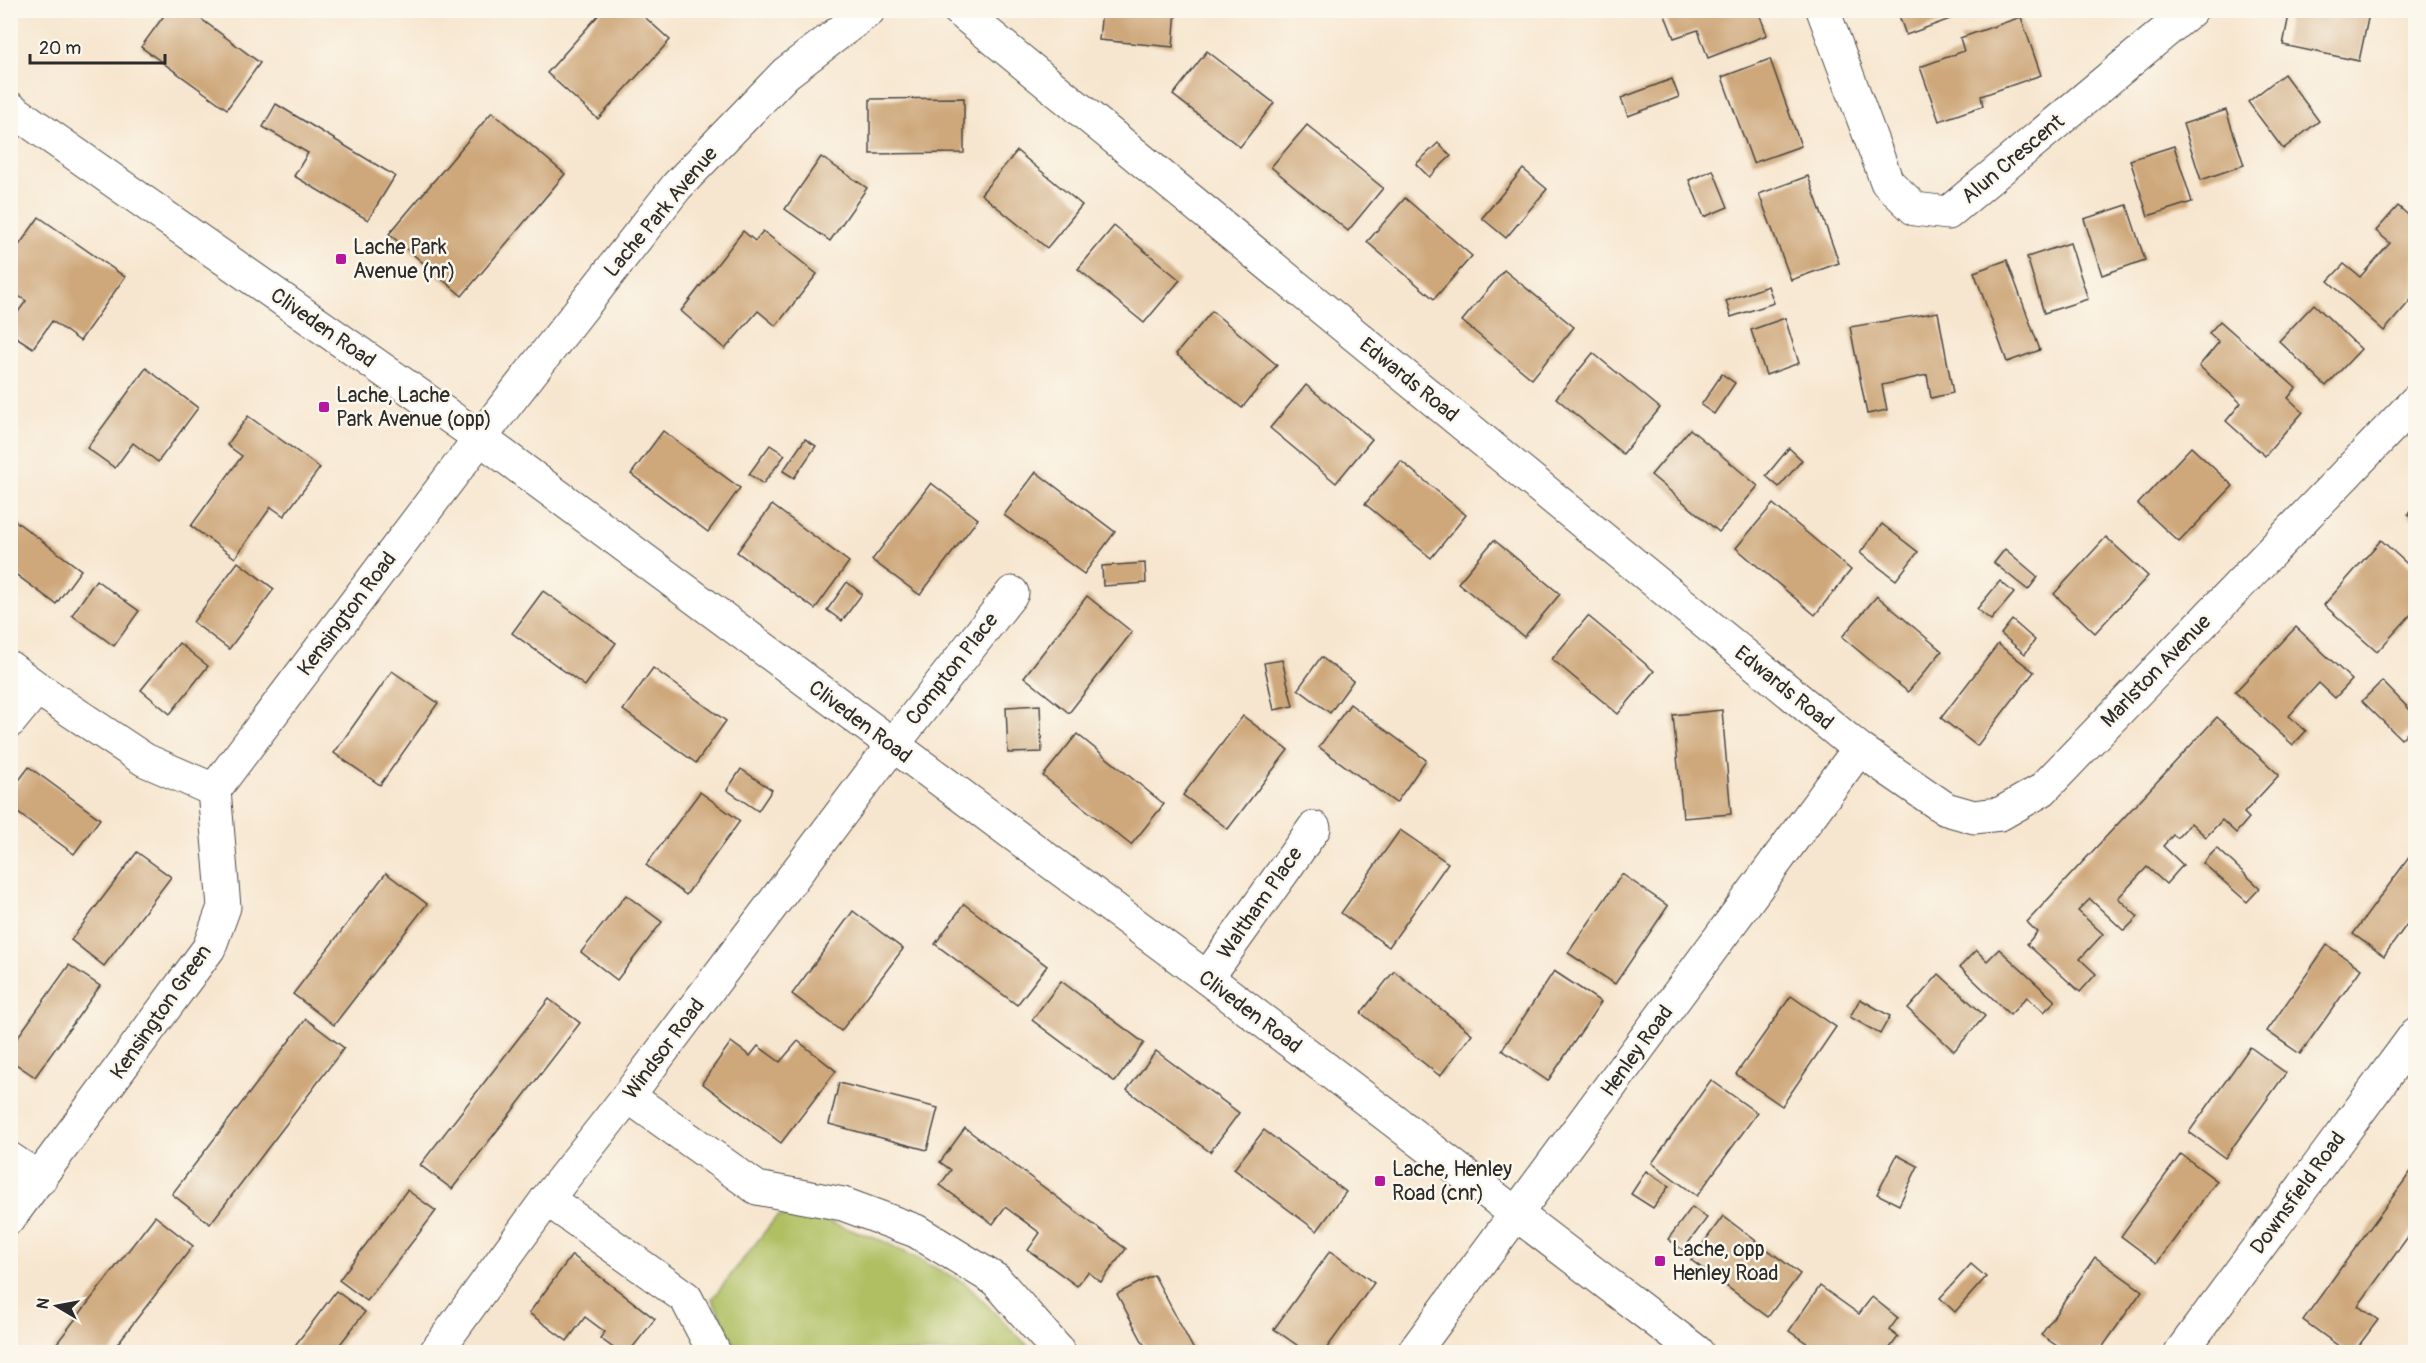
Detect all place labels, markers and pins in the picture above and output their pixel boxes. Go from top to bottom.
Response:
place label: Lache Park Avenue (nr) [353,234,456,285]
marker: Lache Park Avenue (nr) [334,252,348,266]
place label: Lache, Lache Park Avenue (opp) [336,382,492,433]
marker: Lache, Lache Park Avenue (opp) [317,400,331,414]
place label: Lache, Henley Road (cnr) [1392,1156,1512,1207]
marker: Lache, Henley Road (cnr) [1373,1174,1387,1188]
place label: Lache, opp Henley Road [1672,1236,1779,1287]
marker: Lache, opp Henley Road [1653,1254,1667,1268]

